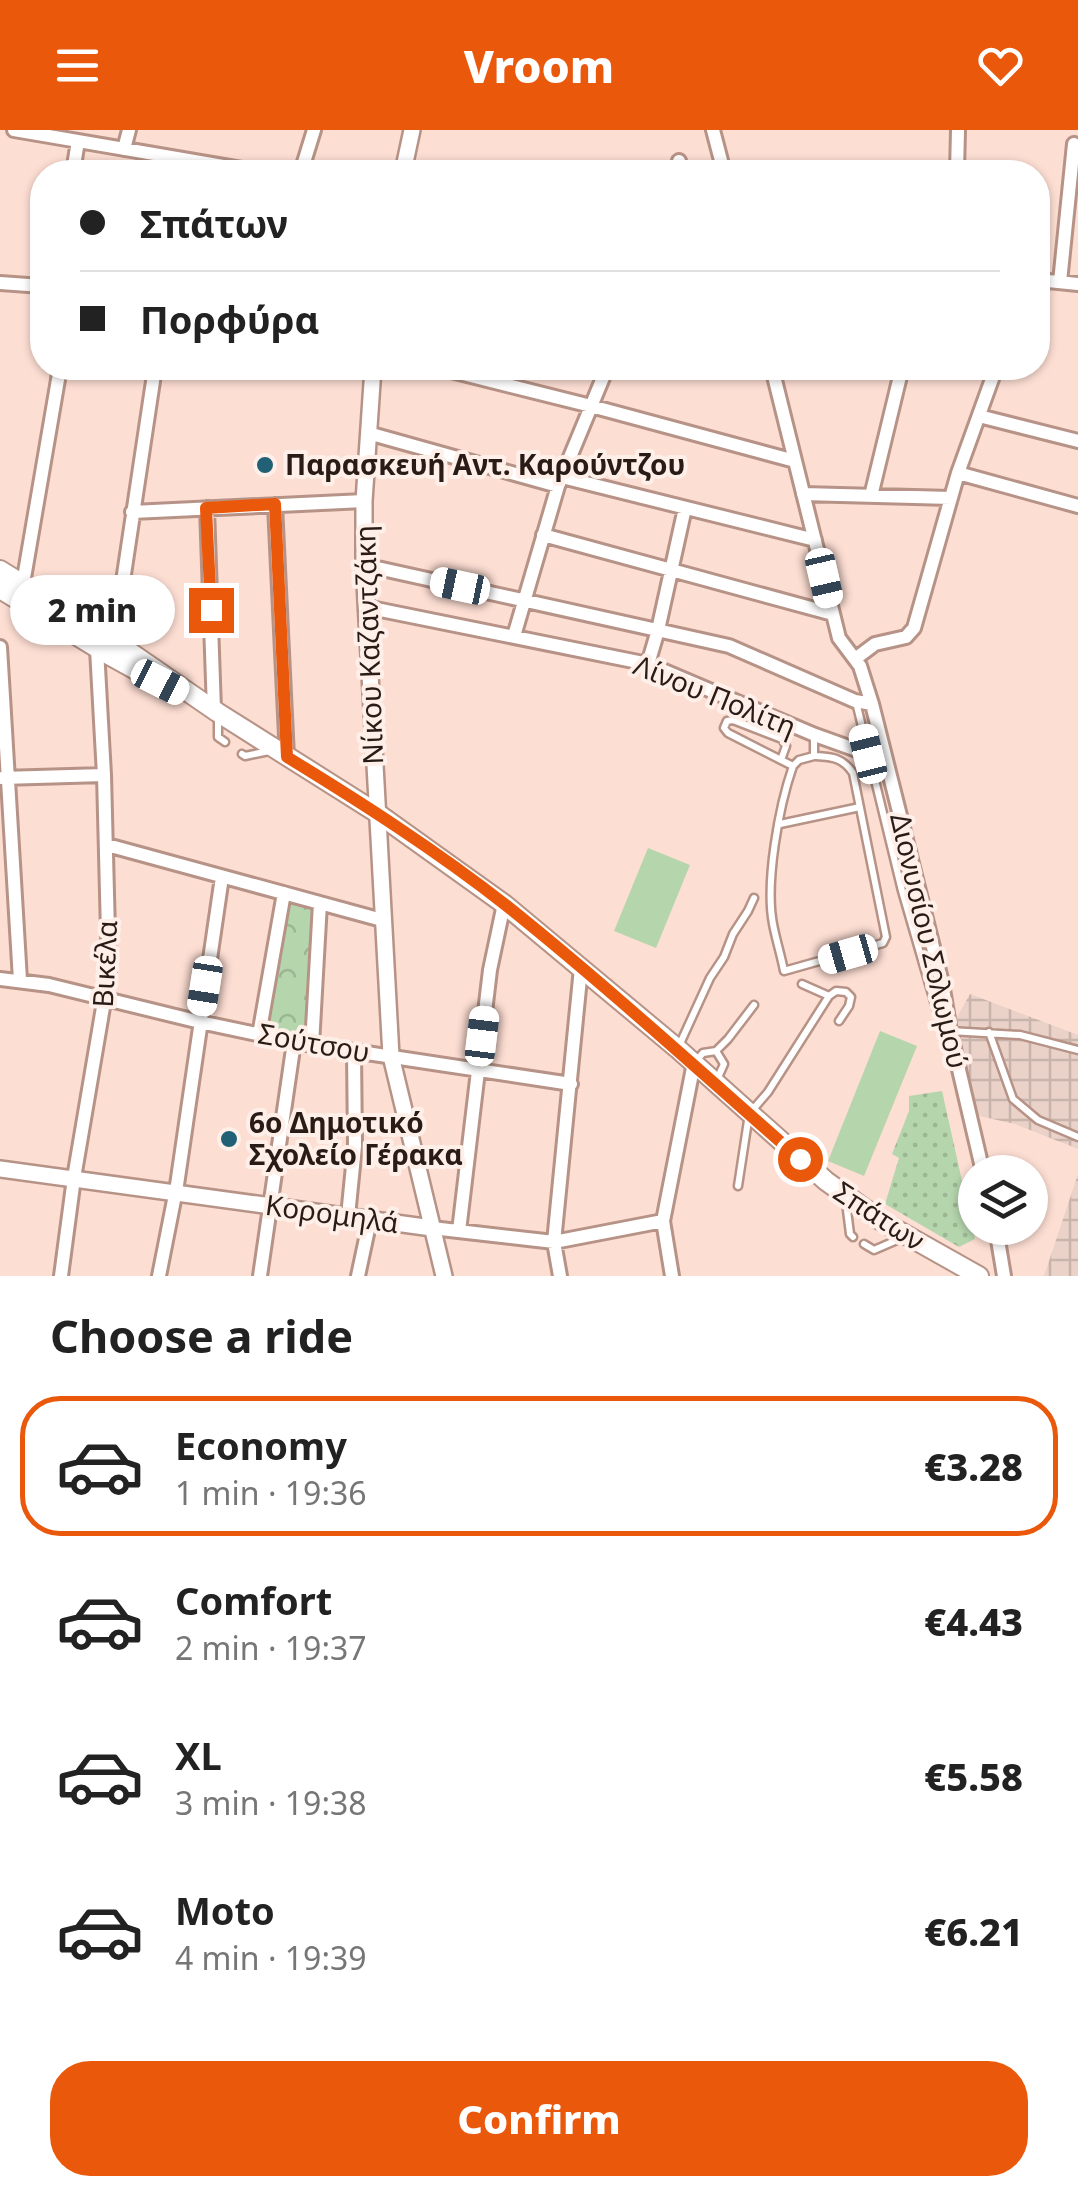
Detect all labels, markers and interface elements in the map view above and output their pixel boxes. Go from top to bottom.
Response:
text: Vroom [464,35,614,96]
icon: menu [50,38,105,93]
icon: heart [973,38,1028,93]
text: Σπάτων [140,197,288,249]
text: Πορφύρα [140,293,319,345]
place label: Παρασκευή Αντ. Καρούντζου [285,445,685,483]
marker: Παρασκευή Αντ. Καρούντζου [254,454,276,476]
street label: Νίκου Καζαντζάκη [345,525,391,765]
car [803,545,845,611]
car [428,565,492,607]
callout: 2 min [11,575,176,645]
text: 2 min [48,588,137,631]
route end [189,588,234,633]
street label: Λίνου Πολίτη [629,645,802,745]
car [126,655,194,709]
car [846,721,890,787]
street label: Διονυσίου Σολωμού [882,809,978,1072]
street label: Βικέλα [83,919,125,1009]
car [815,931,881,977]
car [185,954,225,1018]
car [463,1004,501,1068]
street label: Σούτσου [255,1014,373,1071]
place label: 6ο Δημοτικό Σχολείο Γέρακα [249,1103,463,1173]
marker: 6ο Δημοτικό Σχολείο Γέρακα [218,1128,240,1150]
route start [778,1137,823,1182]
map controls [958,1155,1048,1245]
button: layers [958,1155,1048,1245]
street label: Σπάτων [827,1172,932,1258]
street label: Κορομηλά [263,1185,401,1241]
text: Choose a ride [50,1305,353,1366]
text: Economy [175,1419,347,1471]
icon: car [55,1421,145,1511]
text: €3.28 [924,1440,1023,1492]
text: 1 min · 19:36 [175,1471,367,1514]
text: Comfort [175,1574,332,1626]
icon: car [55,1576,145,1666]
text: €4.43 [924,1595,1023,1647]
text: 2 min · 19:37 [175,1626,367,1669]
text: XL [175,1729,222,1781]
icon: car [55,1731,145,1821]
text: €5.58 [924,1750,1023,1802]
text: 3 min · 19:38 [175,1781,367,1824]
text: Moto [175,1884,275,1936]
icon: car [55,1886,145,1976]
text: €6.21 [924,1905,1023,1957]
text: 4 min · 19:39 [175,1936,367,1979]
button: Confirm [50,2061,1028,2176]

